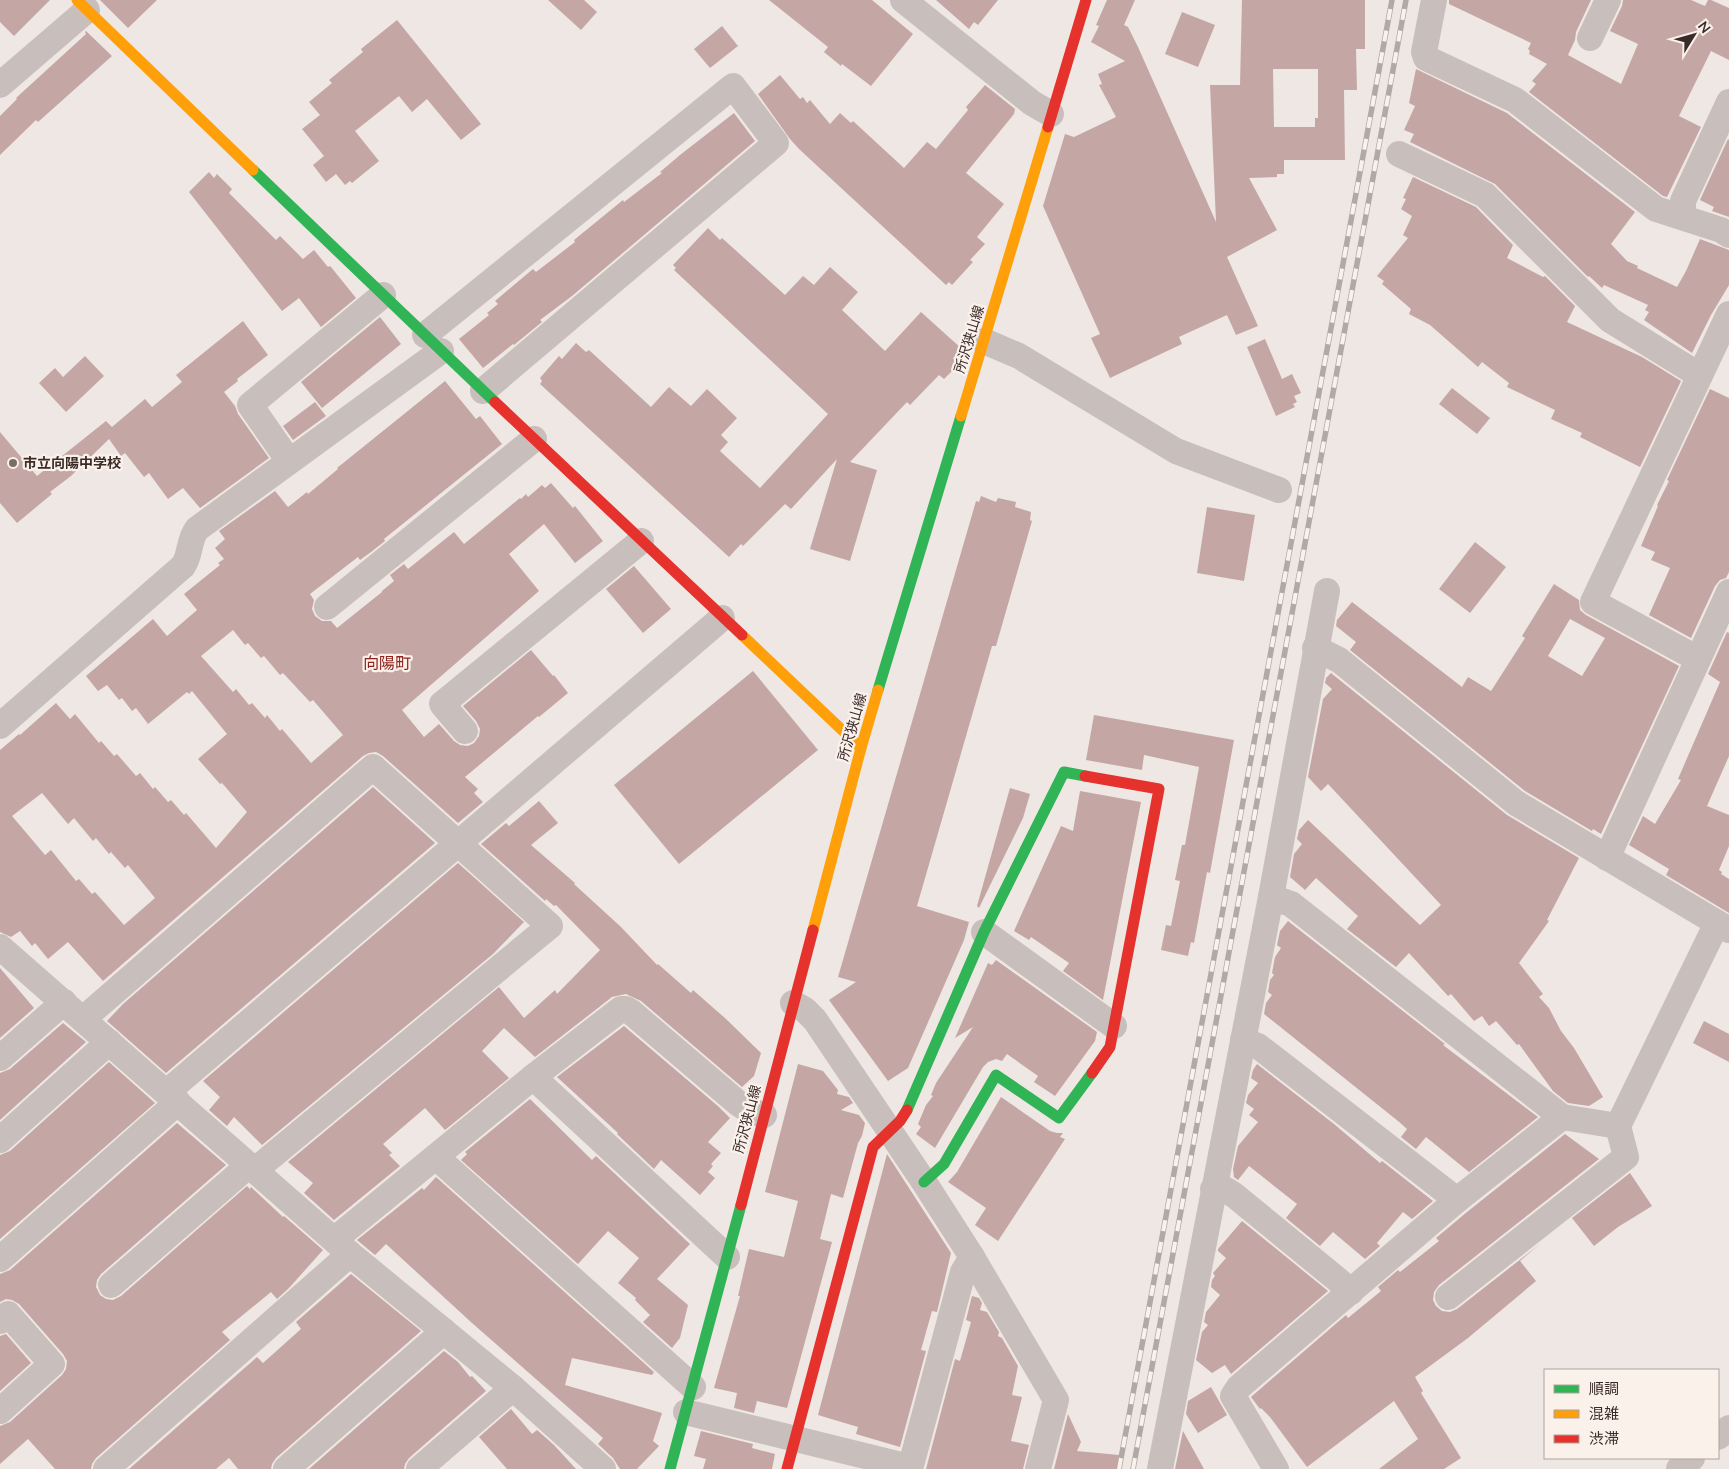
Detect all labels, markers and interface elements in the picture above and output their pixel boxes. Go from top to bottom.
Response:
north arrow [1669,10,1719,60]
text: N [1693,18,1715,37]
street label: 所沢狭山線 [950,303,989,375]
place label: 市立向陽中学校 [23,454,121,473]
marker: 市立向陽中学校 [7,457,19,469]
district label: 向陽町 [363,653,411,675]
street label: 所沢狭山線 [834,691,871,763]
street label: 所沢狭山線 [729,1083,766,1155]
legend [1544,1369,1719,1459]
text: 順調 [1589,1379,1619,1399]
text: 混雑 [1589,1404,1619,1424]
text: 渋滞 [1589,1429,1619,1449]

